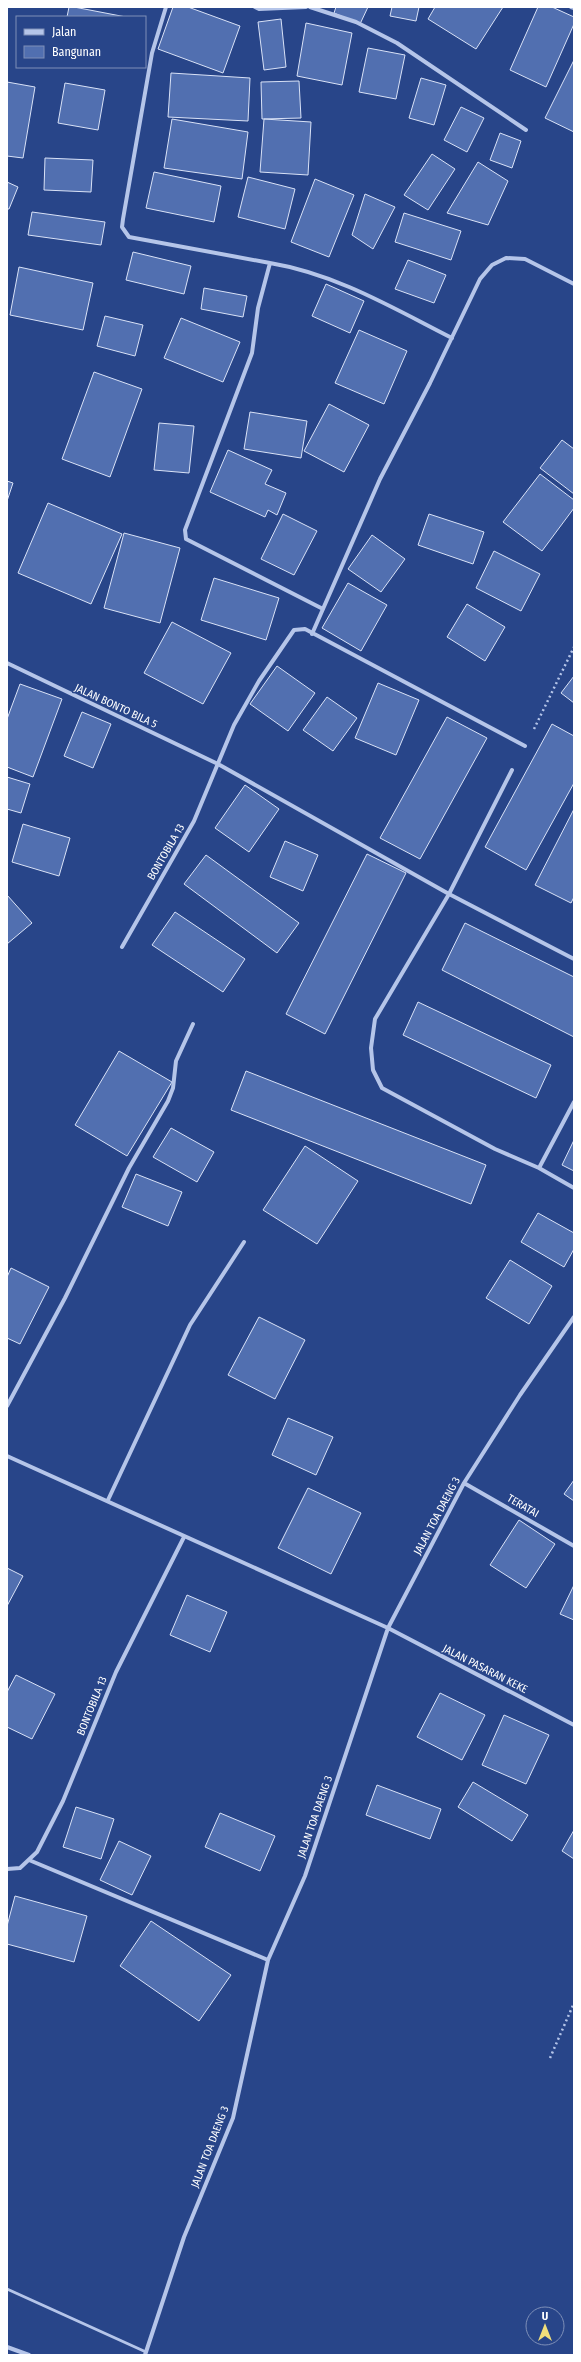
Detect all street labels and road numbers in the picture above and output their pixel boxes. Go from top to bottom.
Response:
street label: JALAN BONTO BILA 5 [73,681,159,731]
street label: BONTOBILA 13 [145,822,187,882]
street label: JALAN TOA DAENG 3 [411,1475,463,1557]
street label: TERATAI [505,1492,541,1520]
street label: JALAN PASARAN KEKE [440,1642,530,1696]
street label: BONTOBILA 13 [74,1675,110,1737]
street label: JALAN TOA DAENG 3 [295,1774,335,1860]
street label: JALAN TOA DAENG 3 [188,2104,232,2190]

